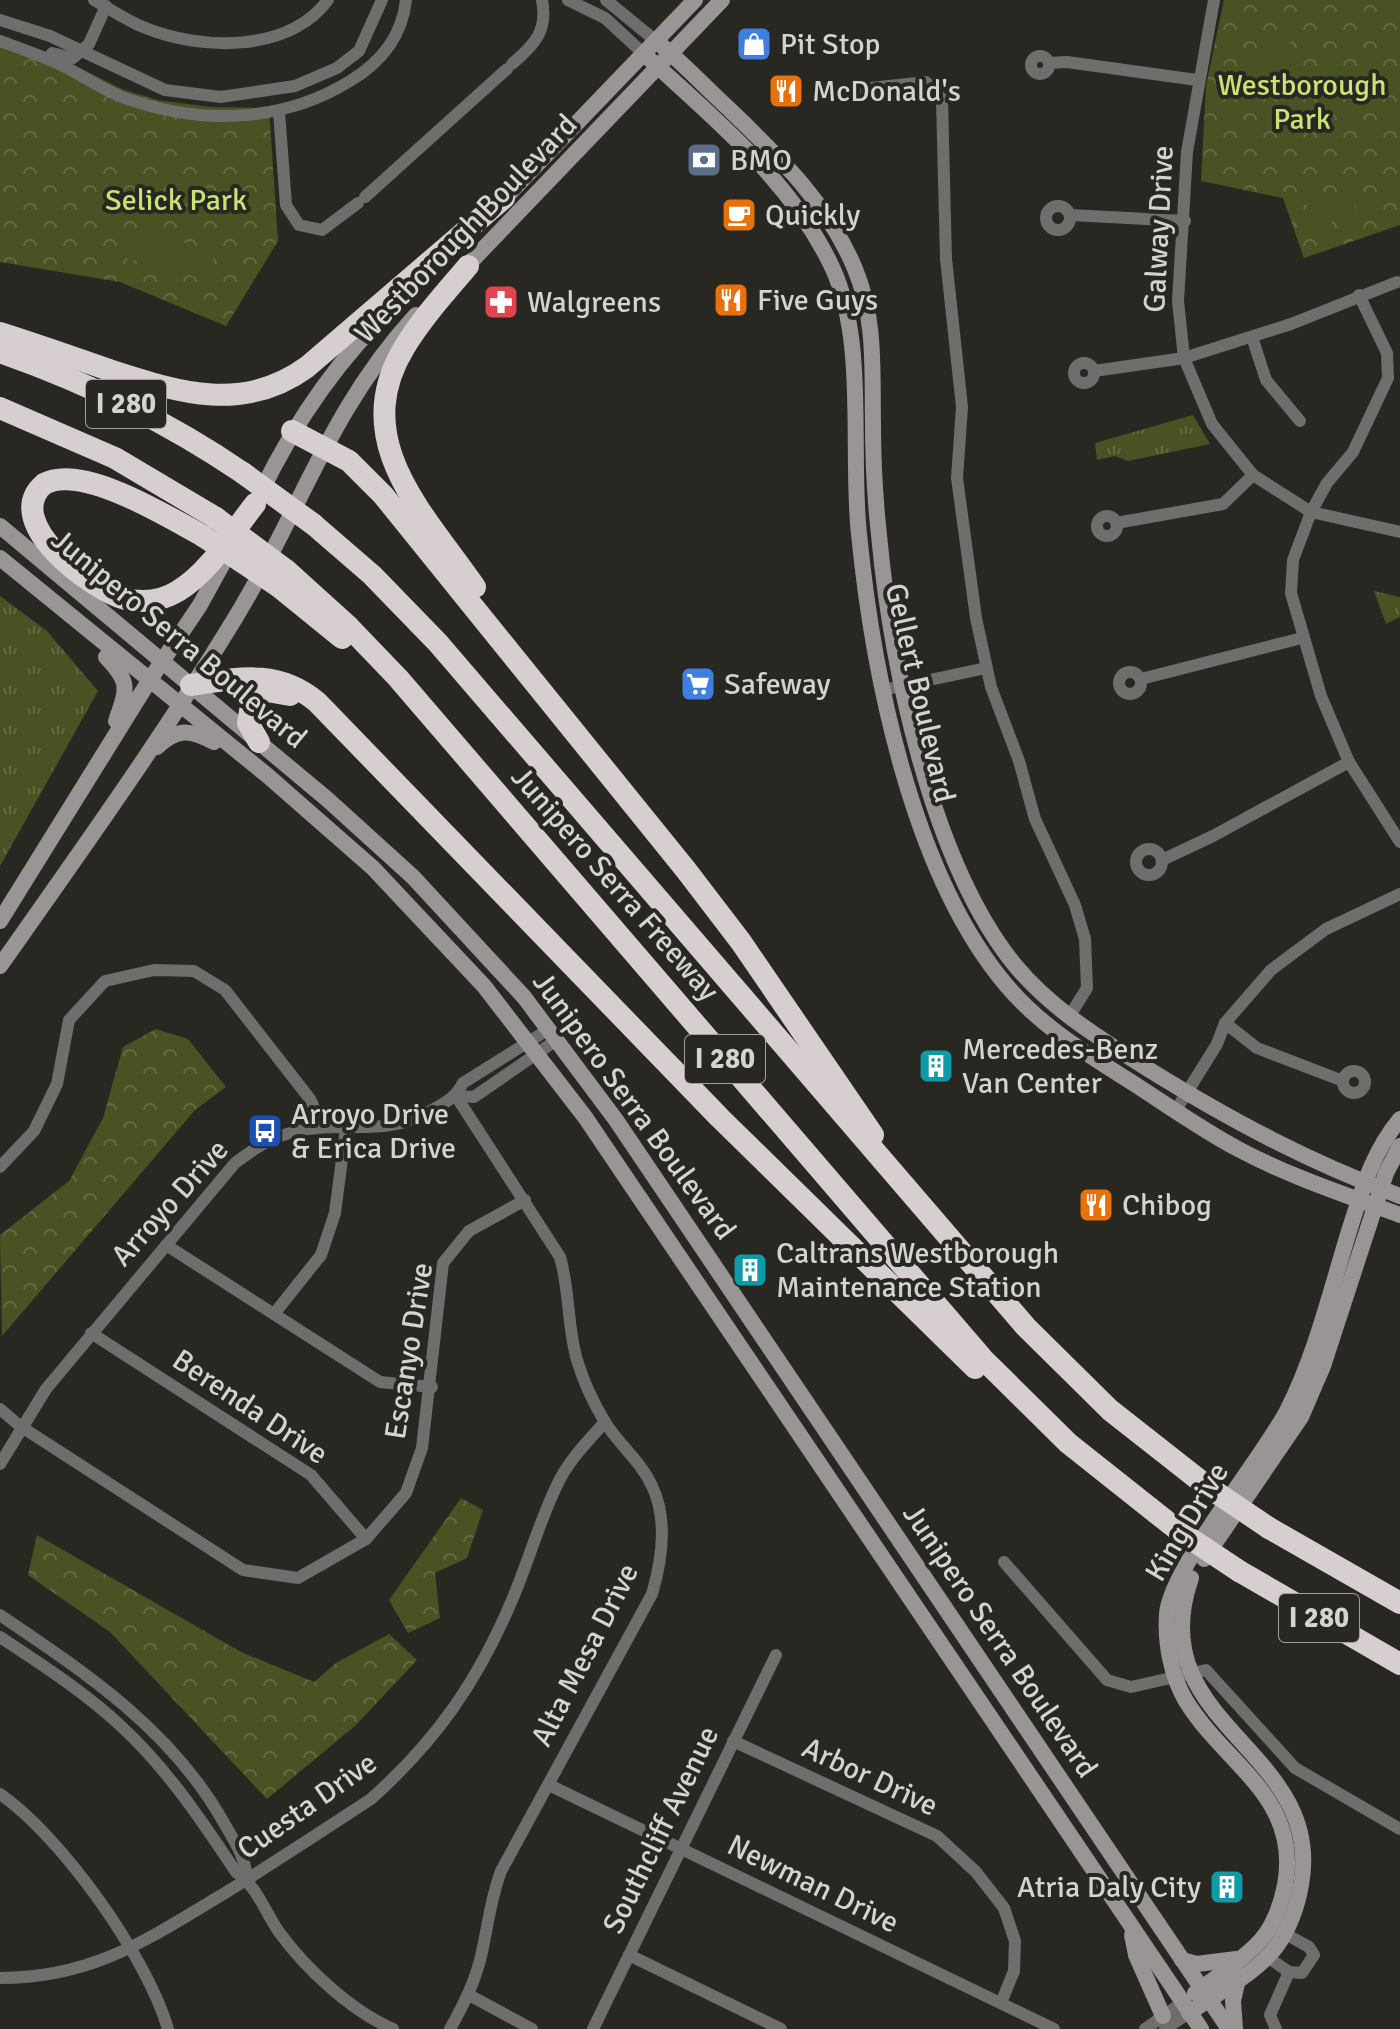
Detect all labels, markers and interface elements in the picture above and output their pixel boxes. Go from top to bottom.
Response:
shop icon: Pit Stop [735,25,773,63]
place label: Pit Stop [780,26,881,63]
park label: Westborough Park [1217,67,1387,138]
restaurant icon: McDonald's [767,72,805,110]
place label: McDonald's [812,73,961,110]
street label: Westborough Boulevard [347,107,585,351]
bank icon: BMO [685,141,723,179]
place label: BMO [730,142,792,179]
street label: Galway Drive [1136,145,1182,313]
park label: Selick Park [105,182,247,219]
cafe icon: Quickly [720,196,758,234]
place label: Quickly [765,197,860,234]
restaurant icon: Five Guys [712,281,750,319]
place label: Five Guys [757,282,878,319]
pharmacy icon: Walgreens [482,283,520,321]
place label: Walgreens [527,284,661,321]
road number: I 280 [86,380,166,428]
street label: Junipero Serra Boulevard [44,521,314,757]
street label: Gellert Boulevard [877,580,963,806]
supermarket icon: Safeway [679,665,717,703]
place label: Safeway [724,666,831,703]
street label: Junipero Serra Freeway [503,759,727,1009]
street label: Junipero Serra Boulevard [524,965,744,1247]
place label: Mercedes-Benz Van Center [962,1031,1158,1102]
road number: I 280 [685,1035,765,1083]
building icon: Mercedes-Benz Van Center [917,1047,955,1085]
place label: Arroyo Drive & Erica Drive [291,1096,456,1167]
bus stop icon: Arroyo Drive & Erica Drive [246,1112,284,1150]
street label: Arroyo Drive [103,1132,237,1274]
restaurant icon: Chibog [1077,1186,1115,1224]
place label: Chibog [1122,1187,1212,1224]
place label: Caltrans Westborough Maintenance Station [776,1235,1059,1306]
building icon: Caltrans Westborough Maintenance Station [731,1251,769,1289]
street label: Escanyo Drive [377,1260,441,1442]
street label: Berenda Drive [165,1341,335,1473]
street label: King Drive [1137,1456,1237,1588]
street label: Junipero Serra Boulevard [895,1497,1105,1785]
street label: Alta Mesa Drive [523,1558,647,1752]
road number: I 280 [1279,1594,1359,1642]
street label: Southcliff Avenue [595,1720,727,1940]
street label: Arbor Drive [796,1729,944,1825]
street label: Cuesta Drive [230,1744,384,1868]
street label: Newman Drive [721,1827,905,1941]
building icon: Atria Daly City [1208,1868,1246,1906]
place label: Atria Daly City [1017,1869,1201,1906]

